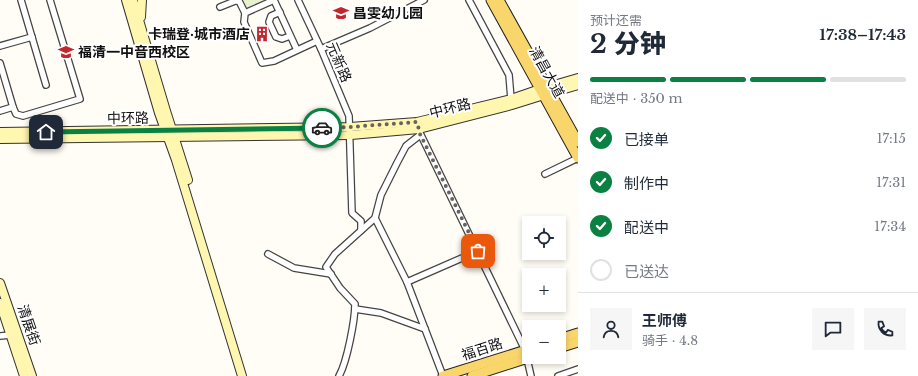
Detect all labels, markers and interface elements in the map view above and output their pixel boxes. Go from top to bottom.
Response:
school or university icon: 昌雯幼儿园 [332,4,350,22]
place label: 昌雯幼儿园 [353,4,423,22]
text: 预计还需 [590,12,642,29]
place label: 卡瑞登·城市酒店 [148,25,250,43]
building icon: 卡瑞登·城市酒店 [253,25,271,43]
text: 17:38–17:43 [819,25,906,44]
text: 2 分钟 [590,28,666,60]
street label: 元新路 [323,39,355,85]
school or university icon: 福清一中音西校区 [57,43,75,61]
place label: 福清一中音西校区 [78,43,190,61]
street label: 清昌大道 [526,43,568,101]
text: 配送中 · 350 m [590,90,683,107]
street label: 中环路 [427,94,473,122]
courier [302,108,342,148]
street label: 中环路 [107,109,149,127]
pin [29,115,63,149]
icon: car [311,117,333,139]
icon: home [35,121,57,143]
icon: check [590,127,612,149]
text: 已接单 [624,130,669,149]
text: 17:15 [877,130,906,147]
icon: check [590,171,612,193]
text: 制作中 [624,174,669,193]
text: 17:31 [876,174,906,191]
icon: check [590,215,612,237]
map controls [522,216,566,364]
button: locate [522,216,566,260]
text: 配送中 [624,218,669,237]
text: 17:34 [874,218,906,235]
pin [461,234,495,268]
icon: bag [467,240,489,262]
text: 已送达 [624,262,669,281]
button: + [522,268,566,312]
street label: 清展街 [14,302,44,348]
button: person [590,308,632,350]
button: chat [812,308,854,350]
button: phone [864,308,906,350]
text: 王师傅 [642,311,687,330]
button: − [522,320,566,364]
text: 骑手 · 4.8 [642,332,698,349]
street label: 福百路 [459,334,505,364]

